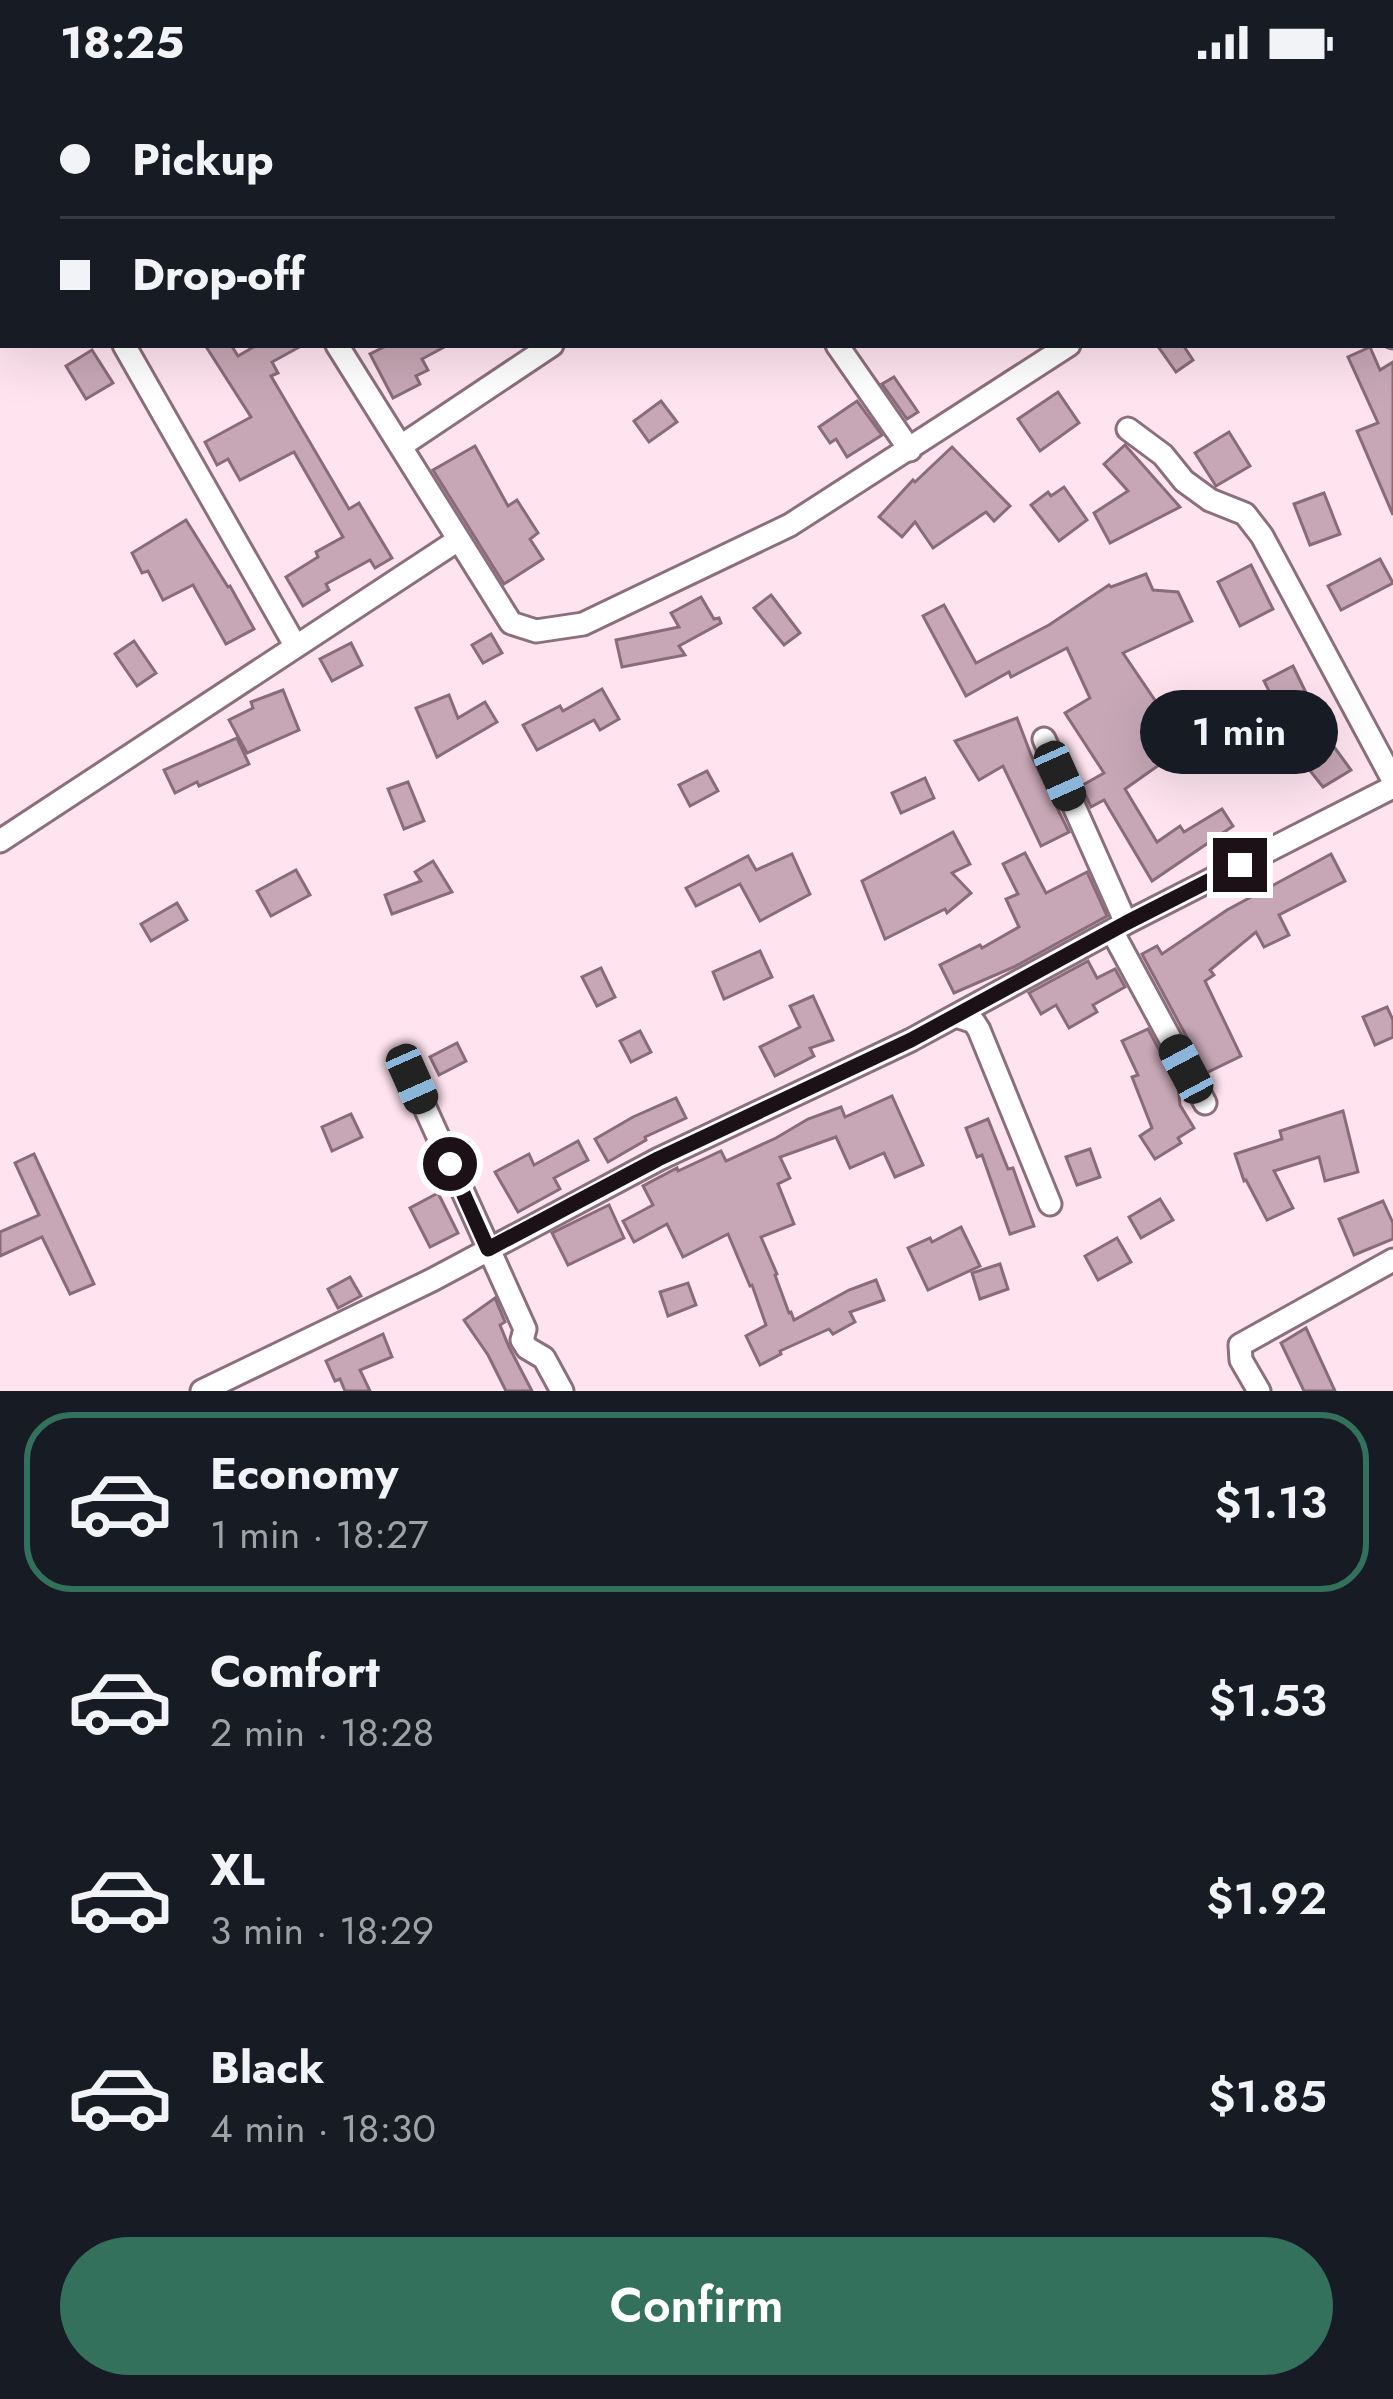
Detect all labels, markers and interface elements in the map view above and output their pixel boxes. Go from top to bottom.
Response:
text: 18:25 [60,10,184,75]
text: Pickup [132,127,274,192]
text: Drop-off [132,242,305,307]
callout: 1 min [1141,691,1339,775]
text: 1 min [1192,703,1286,760]
car [1029,736,1091,816]
route end [1213,838,1267,892]
car [1153,1029,1219,1109]
car [381,1039,443,1119]
route start [423,1137,477,1191]
text: Economy [210,1441,398,1506]
icon: car [66,1448,174,1556]
text: $1.13 [1214,1470,1327,1535]
text: 1 min · 18:27 [210,1506,429,1563]
text: Comfort [210,1639,380,1704]
icon: car [66,1646,174,1754]
text: $1.53 [1209,1668,1327,1733]
text: 2 min · 18:28 [210,1704,434,1761]
text: XL [210,1837,265,1902]
icon: car [66,1844,174,1952]
text: $1.92 [1206,1866,1327,1931]
text: 3 min · 18:29 [210,1902,434,1959]
text: Black [210,2035,324,2100]
icon: car [66,2042,174,2150]
text: $1.85 [1208,2064,1327,2129]
text: 4 min · 18:30 [210,2100,436,2157]
button: Confirm [60,2237,1333,2375]

